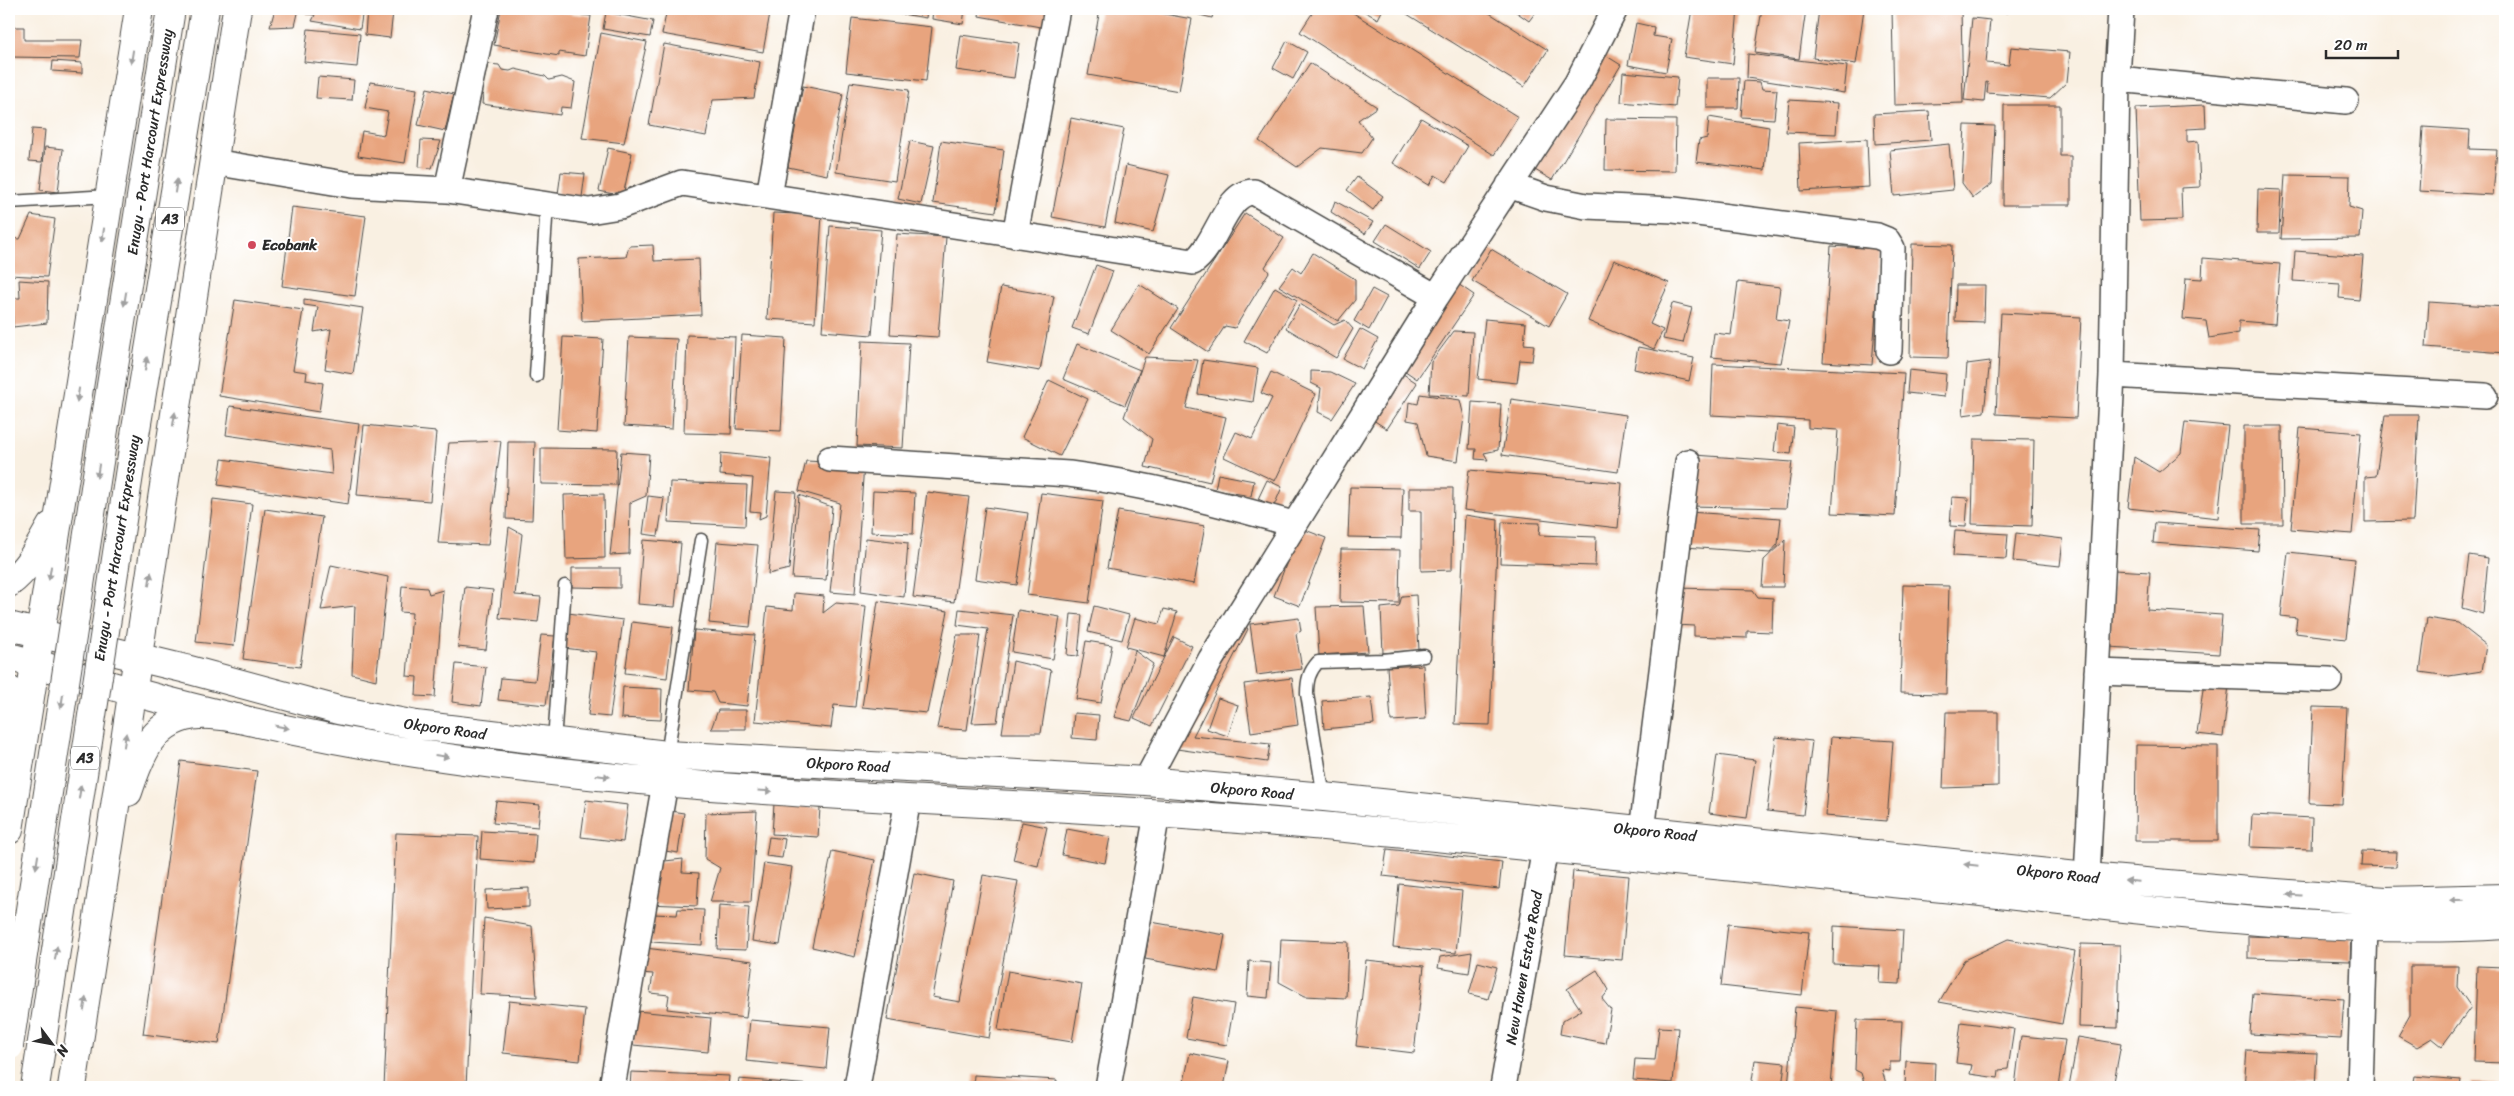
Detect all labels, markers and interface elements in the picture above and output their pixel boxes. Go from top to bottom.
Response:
street label: Enugu - Port Harcourt Expressway [119,27,181,257]
scale bar [2326,28,2399,60]
text: 20 m [2334,32,2368,58]
one-way arrow [127,49,135,65]
one-way arrow [172,178,180,194]
road number: A3 [156,208,184,230]
one-way arrow [99,227,107,243]
place label: Ecobank [262,232,318,258]
marker: Ecobank [246,239,258,251]
one-way arrow [120,291,128,307]
one-way arrow [143,355,151,371]
one-way arrow [74,388,82,404]
one-way arrow [170,410,178,426]
street label: Enugu - Port Harcourt Expressway [86,433,148,663]
one-way arrow [93,464,101,480]
one-way arrow [45,565,53,581]
one-way arrow [146,571,154,587]
one-way arrow [58,693,66,709]
street label: Okporo Road [402,710,489,748]
one-way arrow [274,723,290,731]
one-way arrow [121,732,129,748]
road number: A3 [71,746,99,770]
street label: Okporo Road [806,750,891,780]
one-way arrow [434,753,450,761]
one-way arrow [595,772,611,780]
street label: Okporo Road [1210,774,1295,808]
one-way arrow [76,784,84,800]
one-way arrow [757,787,773,795]
street label: Okporo Road [1612,815,1699,849]
one-way arrow [33,854,41,870]
street label: Okporo Road [2015,857,2102,891]
one-way arrow [1962,861,1978,869]
one-way arrow [2124,877,2140,885]
street label: New Haven Estate Road [1498,888,1551,1047]
one-way arrow [2286,890,2302,898]
one-way arrow [2448,896,2464,904]
one-way arrow [52,944,60,960]
one-way arrow [81,996,89,1012]
north arrow [28,1018,78,1068]
text: N [49,1039,76,1062]

